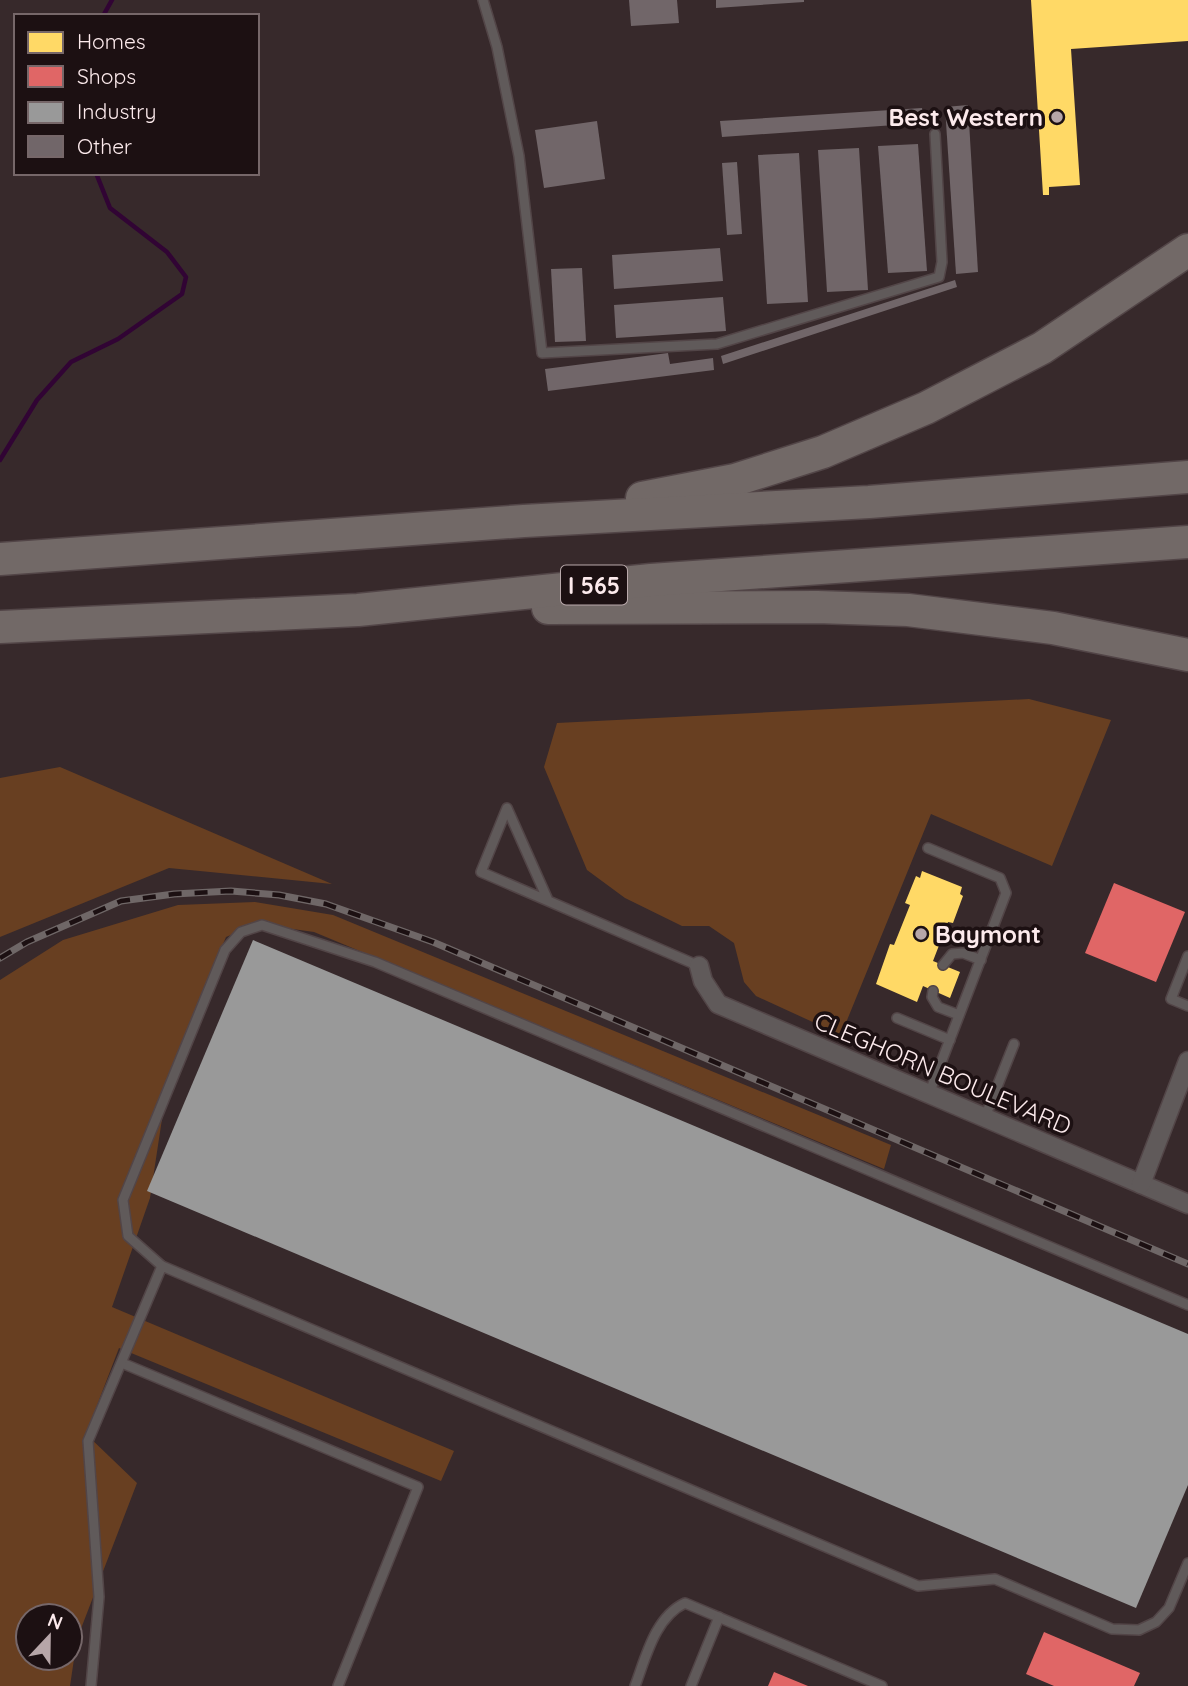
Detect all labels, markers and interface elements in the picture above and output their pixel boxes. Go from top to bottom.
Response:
legend [14,14,259,175]
text: Homes [77,28,146,54]
text: Shops [77,63,136,89]
text: Industry [77,98,156,124]
place label: Best Western [888,102,1043,132]
marker: Best Western [1049,109,1065,125]
text: Other [77,133,132,159]
road number: I 565 [561,566,627,604]
place label: Baymont [935,919,1041,949]
marker: Baymont [913,926,929,942]
street label: CLEGHORN BOULEVARD [810,1005,1076,1141]
north arrow [14,1602,84,1672]
text: N [44,1607,66,1635]

